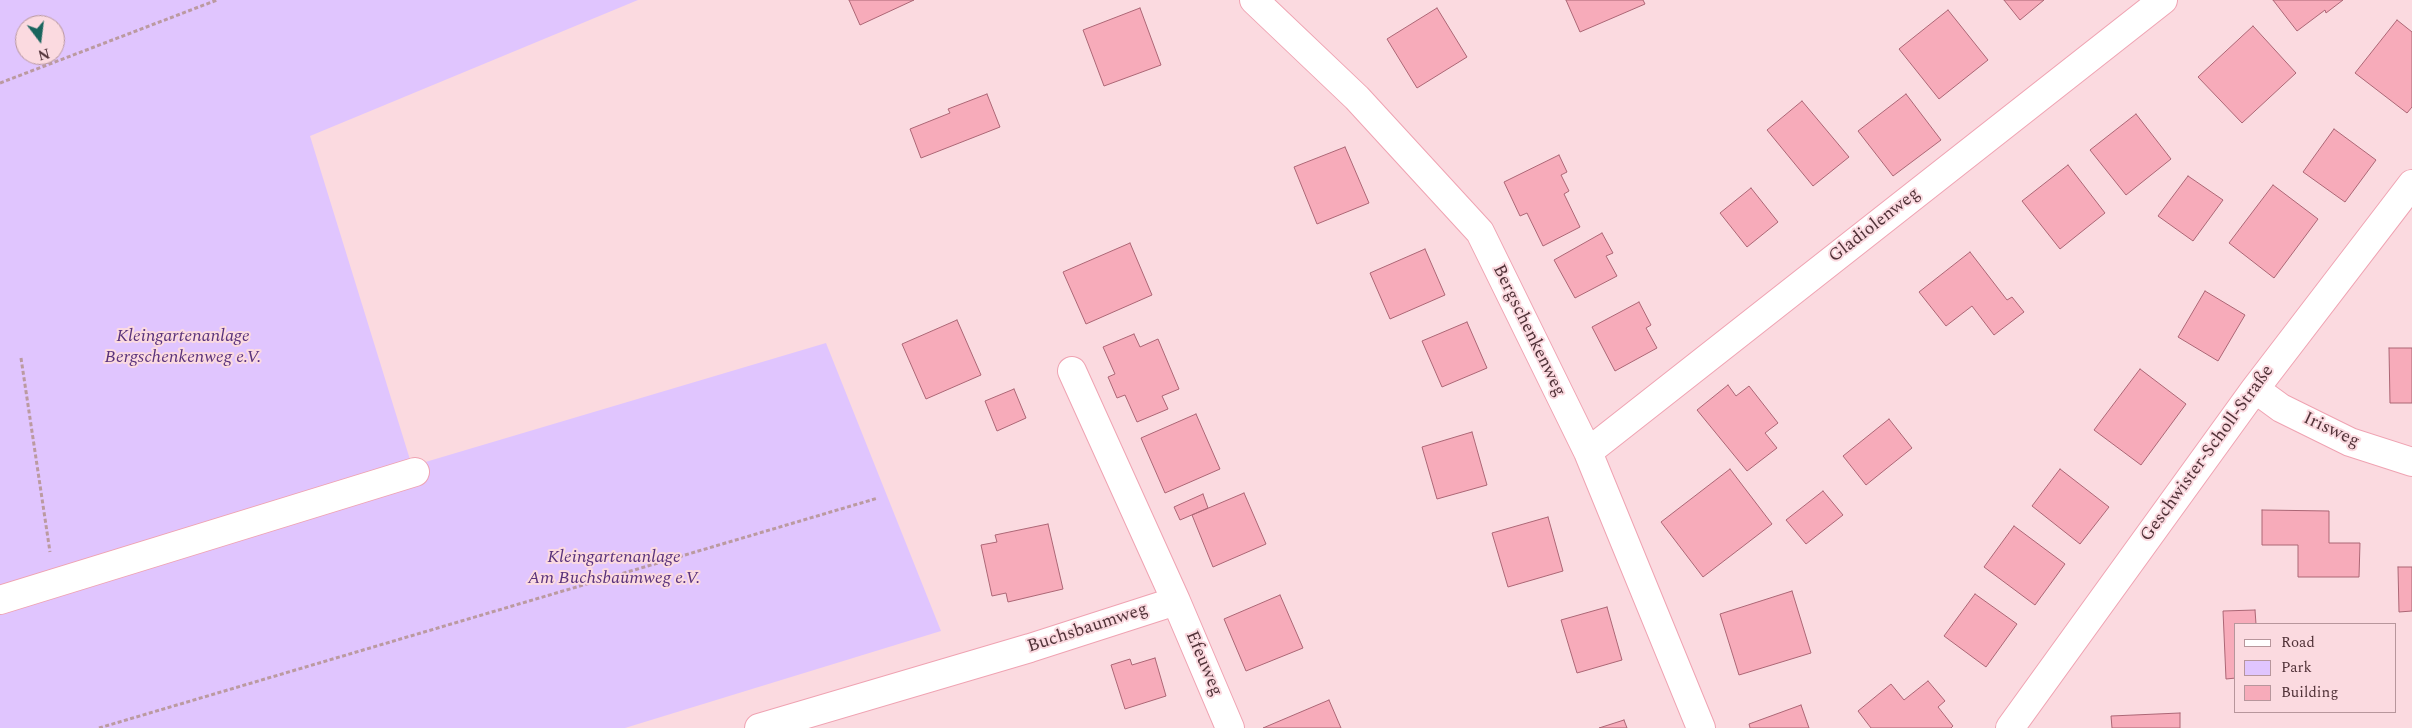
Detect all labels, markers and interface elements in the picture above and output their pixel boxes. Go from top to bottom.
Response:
north arrow [15,15,65,65]
text: N [36,42,52,66]
street label: Gladiolenweg [1825,184,1925,268]
street label: Bergschenkenweg [1487,261,1569,401]
park label: Kleingartenanlage Bergschenkenweg e.V. [105,326,261,368]
street label: Geschwister-Scholl-Straße [2137,362,2279,546]
street label: Irisweg [2299,409,2363,453]
park label: Kleingartenanlage Am Buchsbaumweg e.V. [528,547,700,590]
street label: Buchsbaumweg [1025,599,1151,659]
legend [2234,623,2397,713]
street label: Efeuweg [1180,628,1226,700]
text: Road [2281,631,2315,654]
text: Park [2281,656,2312,679]
text: Building [2281,681,2338,704]

